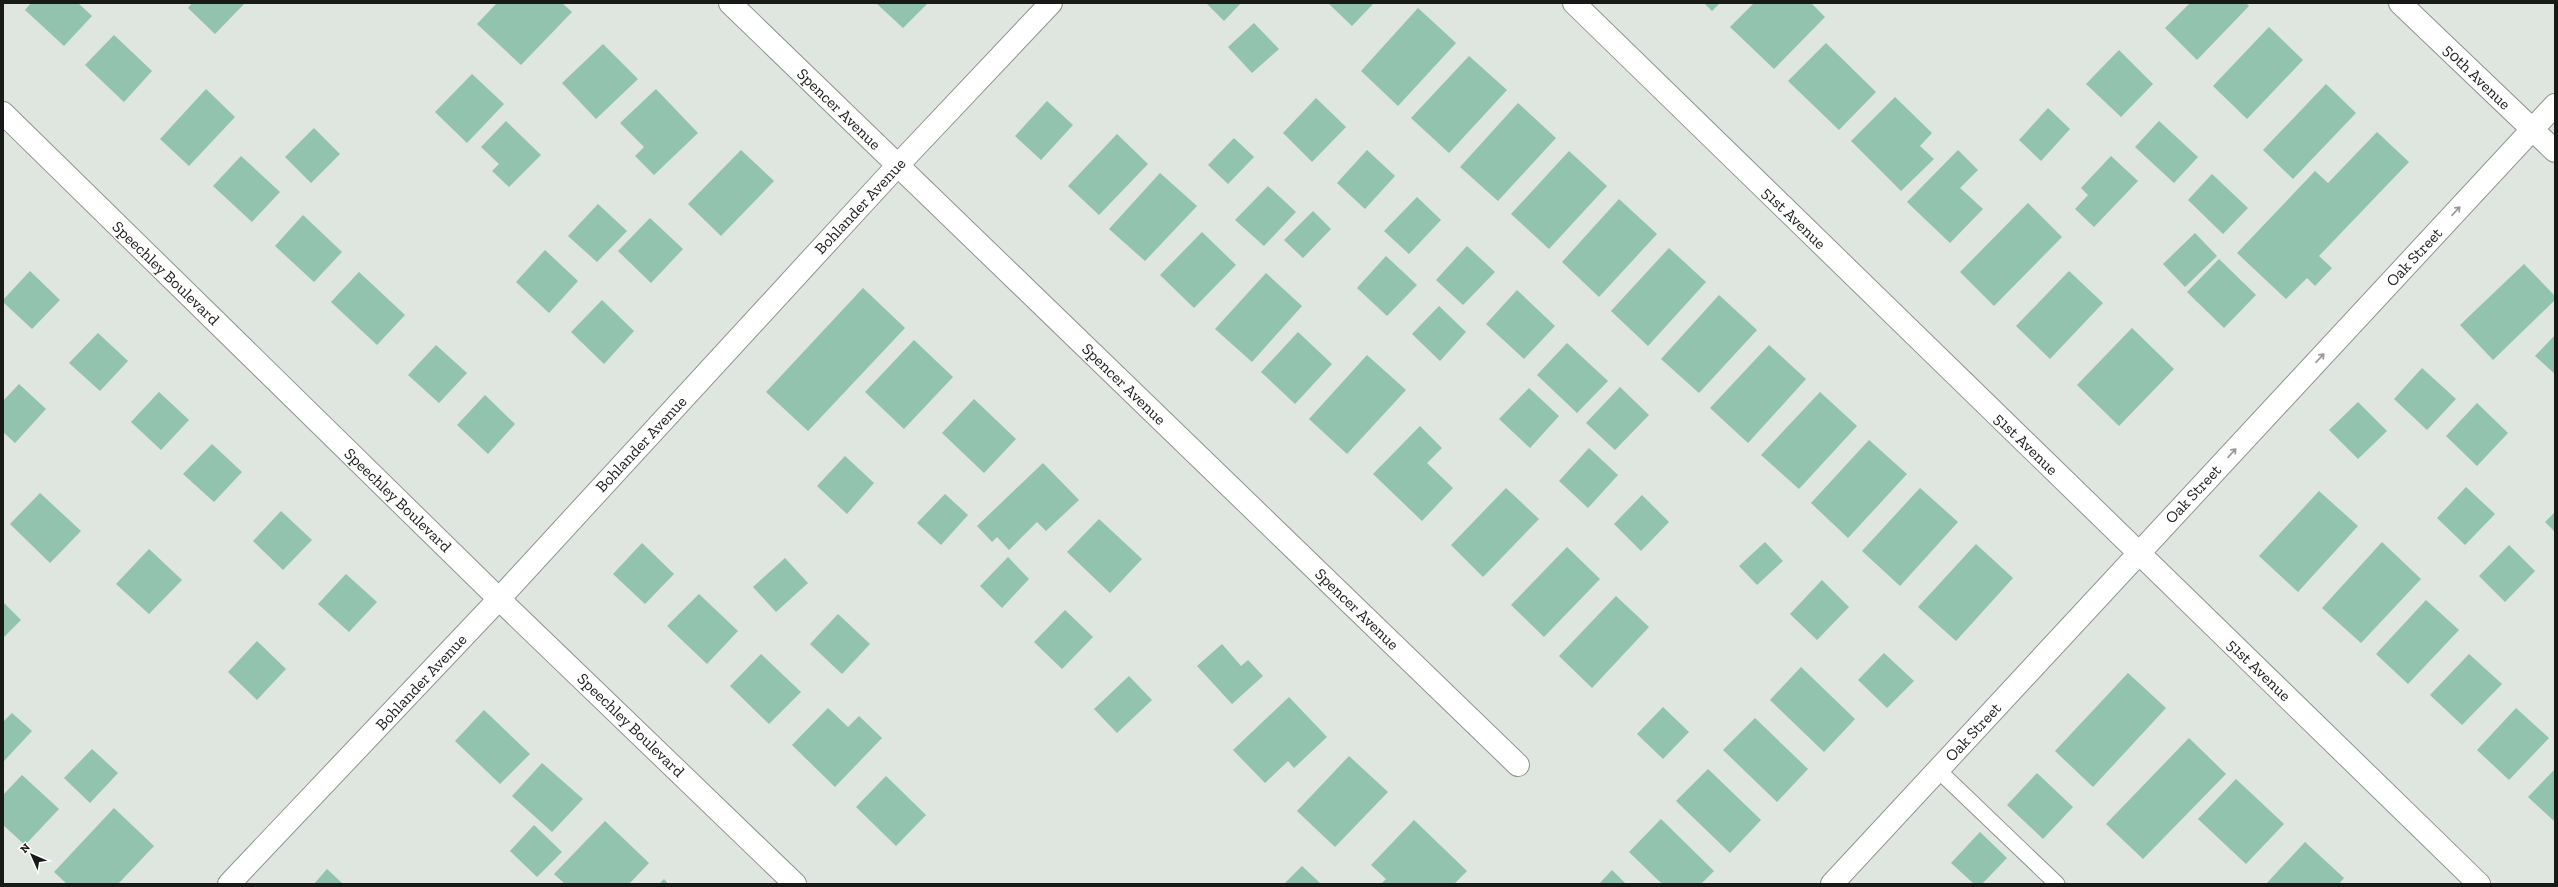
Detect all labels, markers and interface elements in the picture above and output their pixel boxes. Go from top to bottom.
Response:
street label: 50th Avenue [2439,40,2515,114]
street label: Spencer Avenue [793,64,885,154]
street label: Bohlander Avenue [811,154,909,258]
street label: 51st Avenue [1758,183,1830,253]
one-way arrow [2451,206,2461,216]
street label: Speechley Boulevard [109,217,224,329]
street label: Oak Street [2382,224,2446,290]
street label: Spencer Avenue [1078,339,1170,429]
one-way arrow [2315,353,2325,363]
street label: Bohlander Avenue [592,392,690,496]
street label: 51st Avenue [1990,409,2062,479]
street label: Speechley Boulevard [341,444,456,556]
one-way arrow [2227,448,2236,458]
street label: Oak Street [2161,461,2225,527]
street label: Spencer Avenue [1311,564,1403,654]
street label: Bohlander Avenue [372,630,470,734]
street label: 51st Avenue [2223,635,2295,705]
street label: Speechley Boulevard [574,669,689,781]
street label: Oak Street [1941,699,2005,765]
north arrow [12,835,52,875]
text: N [18,840,33,856]

